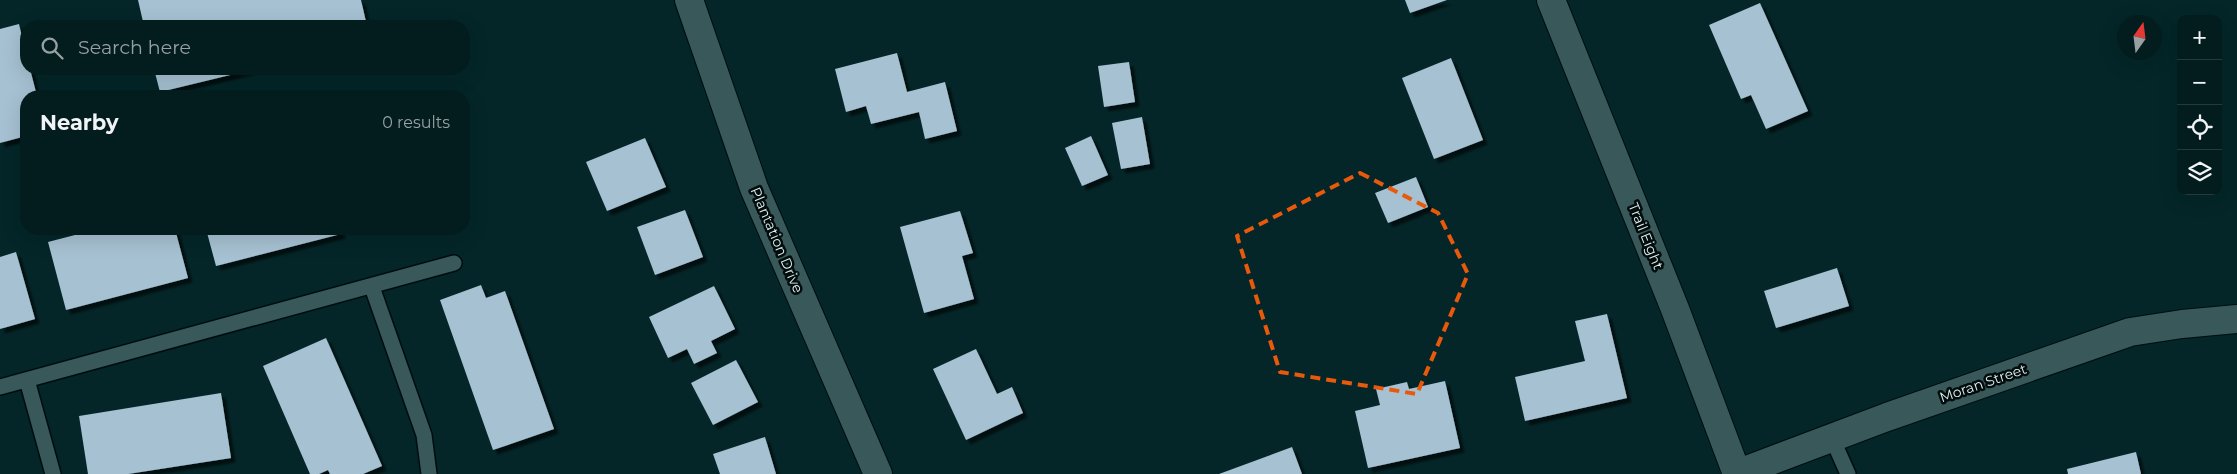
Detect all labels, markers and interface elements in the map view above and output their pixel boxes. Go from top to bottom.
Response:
north arrow [2117,15,2162,60]
map controls [2177,15,2222,195]
button: + [2177,15,2222,60]
search box [20,20,470,75]
icon: search [38,34,66,62]
text: Search here [78,36,191,59]
button: − [2177,60,2222,105]
button: locate [2177,105,2222,150]
text: Nearby [40,110,119,135]
text: 0 results [382,113,450,132]
button: layers [2177,150,2222,195]
street label: Plantation Drive [747,184,807,296]
street label: Trail Eight [1625,200,1668,272]
street label: Moran Street [1937,360,2029,406]

